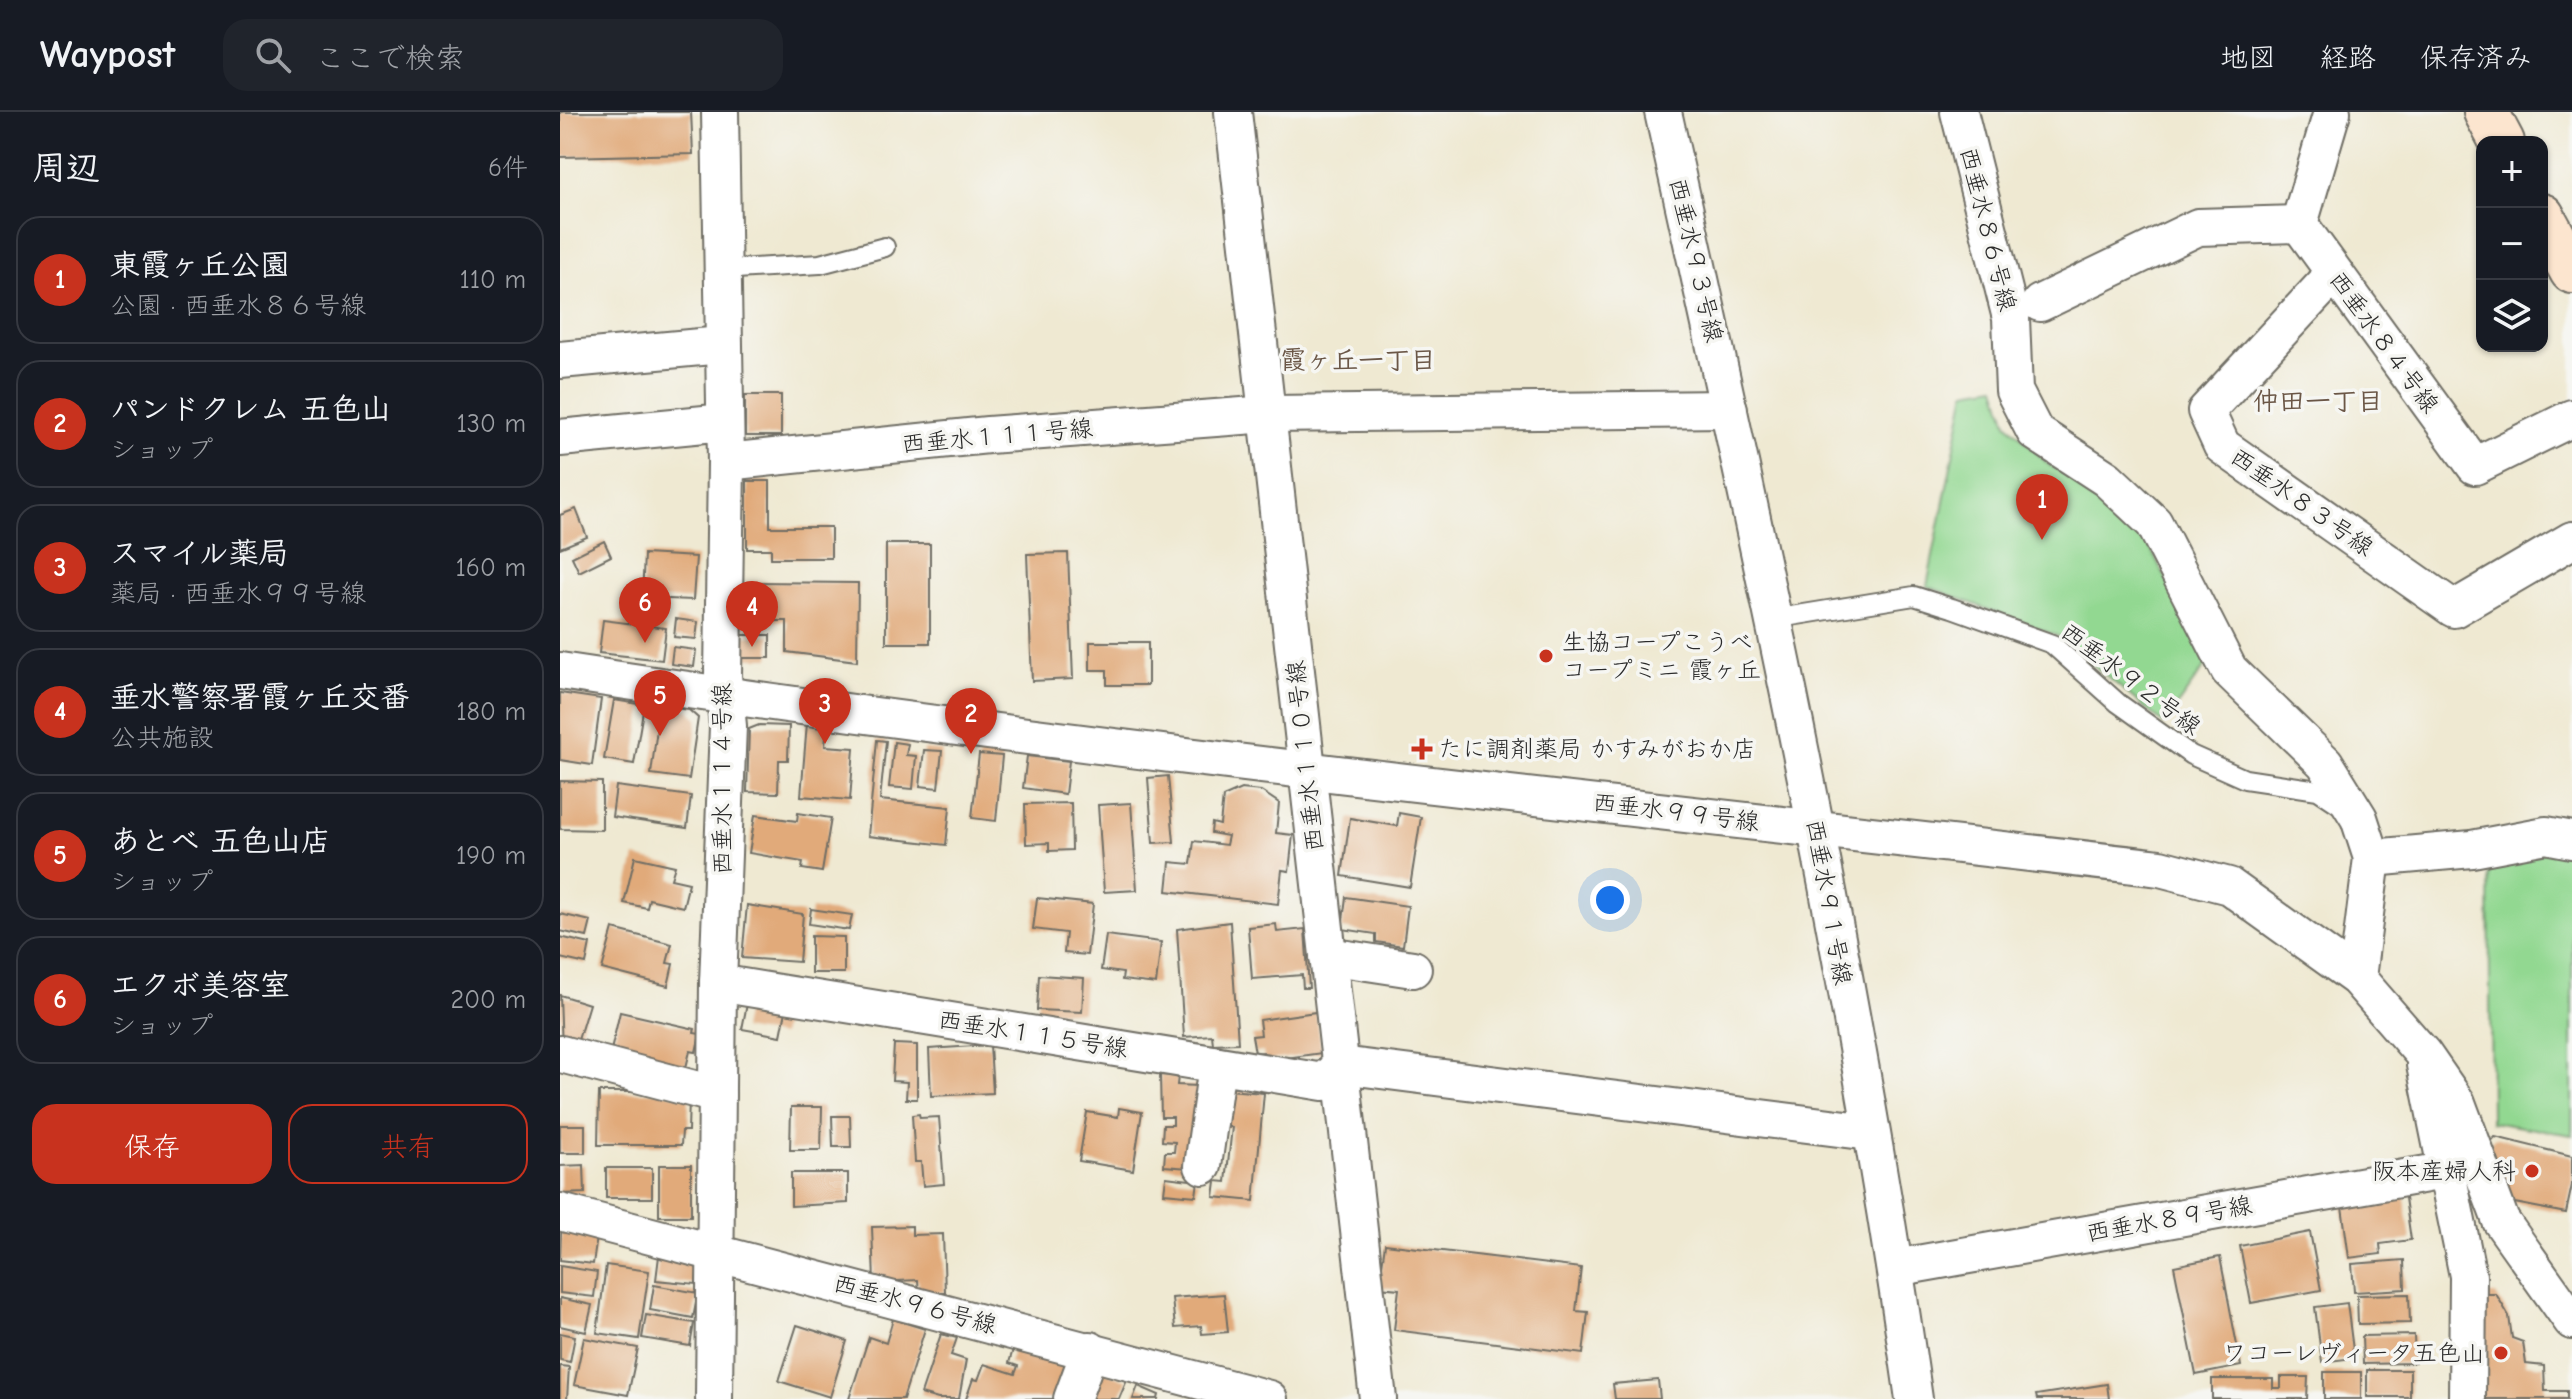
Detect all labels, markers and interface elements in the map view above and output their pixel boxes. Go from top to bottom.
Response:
search box [223,19,783,91]
text: Waypost [40,33,175,77]
icon: search [251,33,295,77]
text: ここで検索 [315,41,465,76]
text: 地図 [2220,42,2276,74]
text: 経路 [2320,42,2376,74]
text: 保存済み [2420,42,2532,74]
map controls [2476,136,2548,352]
button: + [2476,136,2548,208]
street label: 西垂水８６号線 [1954,144,2022,314]
text: 周辺 [32,148,100,188]
text: 6件 [488,153,528,183]
street label: 西垂水９３号線 [1663,175,1729,345]
button: − [2476,208,2548,280]
text: 東霞ヶ丘公園 [110,248,290,283]
text: 1 [55,265,65,295]
text: 110 m [459,265,526,295]
street label: 西垂水８４号線 [2323,266,2445,418]
button: layers [2476,280,2548,352]
text: 公園 · 西垂水８６号線 [110,291,366,321]
district label: 霞ヶ丘一丁目 [1280,346,1436,376]
district label: 仲田一丁目 [2253,387,2383,417]
text: パンドクレム 五色山 [110,392,391,427]
text: 2 [54,409,66,439]
text: 130 m [457,409,526,439]
street label: 西垂水１１１号線 [900,414,1094,458]
text: ショップ [110,435,213,465]
street label: 西垂水８３号線 [2225,442,2379,562]
pin: 1 [2016,474,2068,540]
text: スマイル薬局 [110,536,289,571]
text: 3 [54,553,66,583]
text: 160 m [456,553,526,583]
pin: 6 [619,577,671,643]
text: 薬局 · 西垂水９９号線 [110,579,366,609]
pin: 4 [726,581,778,647]
street label: 西垂水９２号線 [2055,617,2207,741]
place label: 生協コープこうべ コープミニ 霞ヶ丘 [1562,628,1761,684]
marker: 生協コープこうべ コープミニ 霞ヶ丘 [1537,647,1555,665]
street label: 西垂水１１０号線 [1281,659,1329,853]
pin: 5 [634,670,686,736]
pin: 3 [799,678,851,744]
text: 垂水警察署霞ヶ丘交番 [110,680,410,715]
street label: 西垂水１１４号線 [708,683,736,875]
pin: 2 [945,688,997,754]
text: 4 [54,697,66,727]
text: 180 m [456,697,526,727]
text: 公共施設 [110,723,214,753]
place label: たに調剤薬局 かすみがおか店 [1438,735,1756,763]
marker: たに調剤薬局 かすみがおか店 [1413,740,1431,758]
street label: 西垂水９９号線 [1591,788,1761,836]
street label: 西垂水９１号線 [1801,817,1857,987]
text: あとべ 五色山店 [110,824,331,859]
text: 5 [53,841,67,871]
text: 190 m [456,841,526,871]
text: ショップ [110,867,213,897]
your location [1590,880,1630,920]
text: エクボ美容室 [110,968,290,1003]
text: 6 [53,985,67,1015]
text: 200 m [451,985,526,1015]
street label: 西垂水１１５号線 [936,1005,1130,1063]
text: ショップ [110,1011,213,1041]
button: 保存 [32,1104,272,1184]
button: 共有 [288,1104,528,1184]
place label: 阪本産婦人科 [2372,1157,2516,1185]
marker: 阪本産婦人科 [2523,1162,2541,1180]
street label: 西垂水８９号線 [2084,1191,2254,1247]
street label: 西垂水９６号線 [830,1269,1000,1339]
place label: ワコーレヴィータ五色山 [2222,1339,2485,1367]
marker: ワコーレヴィータ五色山 [2492,1344,2510,1362]

